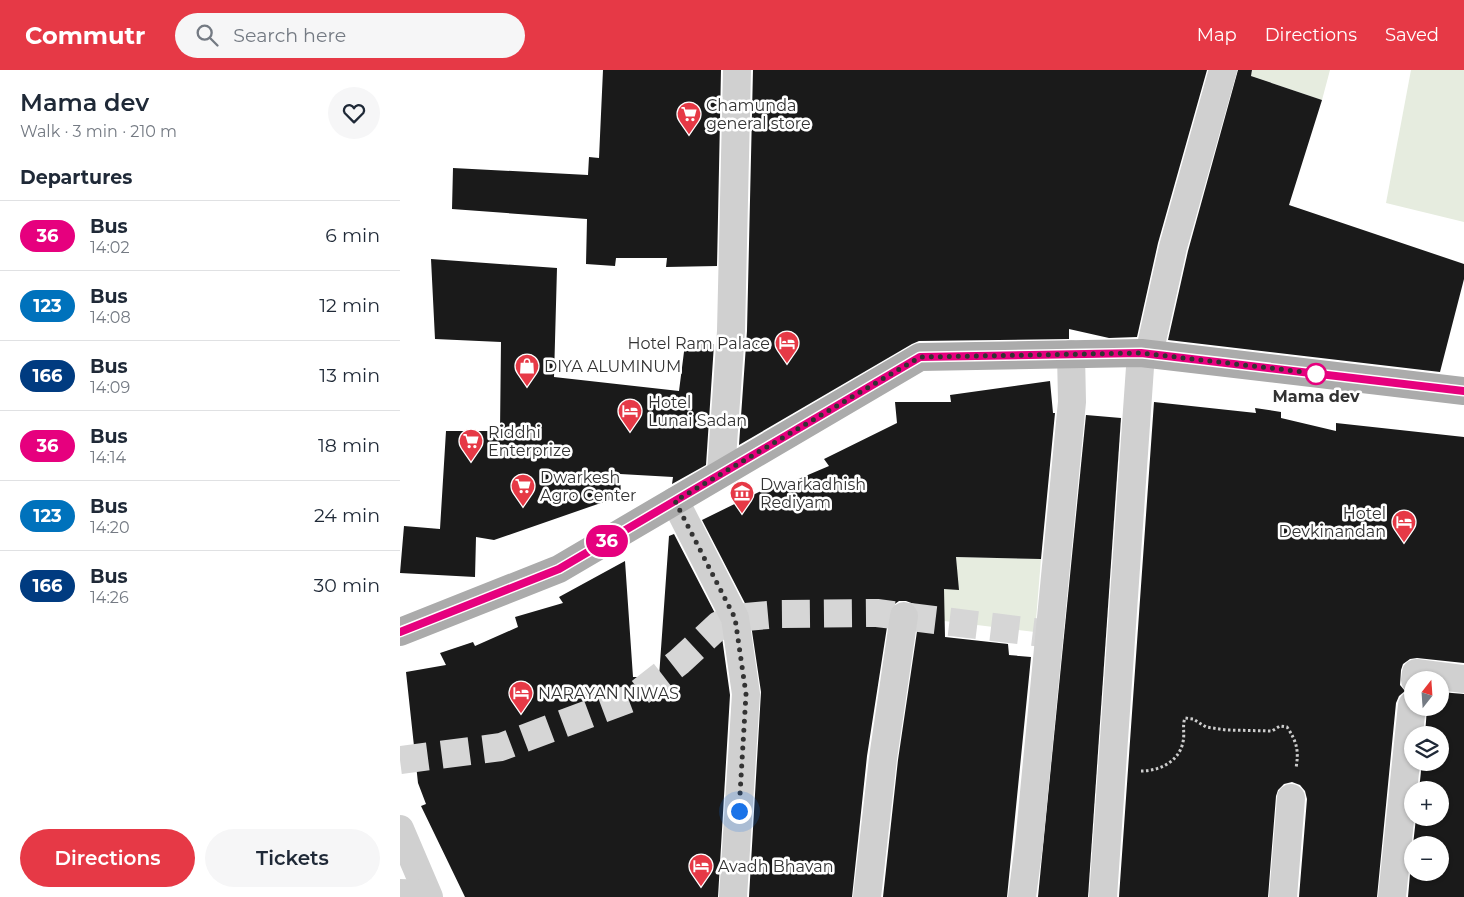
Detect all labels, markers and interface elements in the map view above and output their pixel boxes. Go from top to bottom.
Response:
search box [175,13,525,58]
text: Commutr [25,21,145,50]
icon: search [193,21,221,49]
text: Search here [233,24,346,47]
text: Map [1197,24,1237,46]
text: Directions [1265,24,1357,46]
text: Saved [1385,24,1439,46]
button: heart [328,87,380,139]
text: Mama dev [20,88,149,117]
place label: Chamunda general store [706,96,811,133]
supermarket icon: Chamunda general store [676,101,702,135]
text: Walk · 3 min · 210 m [20,122,177,141]
text: Departures [20,166,132,189]
text: Bus [90,215,128,238]
text: 6 min [325,224,380,247]
text: 36 [36,225,59,247]
text: 14:02 [90,238,130,257]
text: Bus [90,285,128,308]
text: 12 min [319,294,380,317]
text: 123 [33,295,62,317]
text: 14:08 [90,308,131,327]
hotel icon: Hotel Ram Palace [774,330,800,364]
place label: Hotel Ram Palace [628,334,770,353]
shop icon: DIYA ALUMINUM [514,353,540,387]
text: Bus [90,355,128,378]
place label: DIYA ALUMINUM [544,357,681,376]
marker: Mama dev [1305,363,1327,385]
text: 13 min [319,364,380,387]
text: 166 [33,365,63,387]
text: 14:09 [90,378,130,397]
place label: Mama dev [1273,387,1360,406]
place label: Hotel Lunai Sadan [648,393,747,430]
hotel icon: Hotel Lunai Sadan [617,398,643,432]
place label: Riddhi Enterprize [488,423,571,460]
text: Bus [90,425,128,448]
supermarket icon: Riddhi Enterprize [458,428,484,462]
text: 18 min [318,434,380,457]
text: 36 [36,435,59,457]
text: 14:14 [90,448,126,467]
place label: Dwarkesh Agro Center [540,468,637,505]
supermarket icon: Dwarkesh Agro Center [510,473,536,507]
place label: Dwarkadhish Rediyam [760,475,866,512]
museum icon: Dwarkadhish Rediyam [729,480,755,514]
text: Bus [90,495,128,518]
text: 24 min [314,504,380,527]
place label: Hotel Devkinandan [1279,504,1386,541]
text: 123 [33,505,62,527]
hotel icon: Hotel Devkinandan [1391,509,1417,543]
text: 14:20 [90,518,130,537]
line badge: 36 [584,525,630,557]
text: 36 [596,530,618,552]
text: Bus [90,565,128,588]
text: 30 min [314,574,380,597]
text: 166 [33,575,63,597]
text: 14:26 [90,588,129,607]
north arrow [1404,671,1449,716]
map controls [1404,671,1449,881]
hotel icon: NARAYAN NIWAS [508,680,534,714]
place label: NARAYAN NIWAS [538,684,679,703]
button: layers [1404,726,1449,771]
button: + [1404,781,1449,826]
your location [727,799,752,824]
button: Directions [20,829,195,887]
button: Tickets [205,829,380,887]
button: − [1404,836,1449,881]
hotel icon: Avadh Bhavan [688,853,714,887]
place label: Avadh Bhavan [718,857,834,876]

